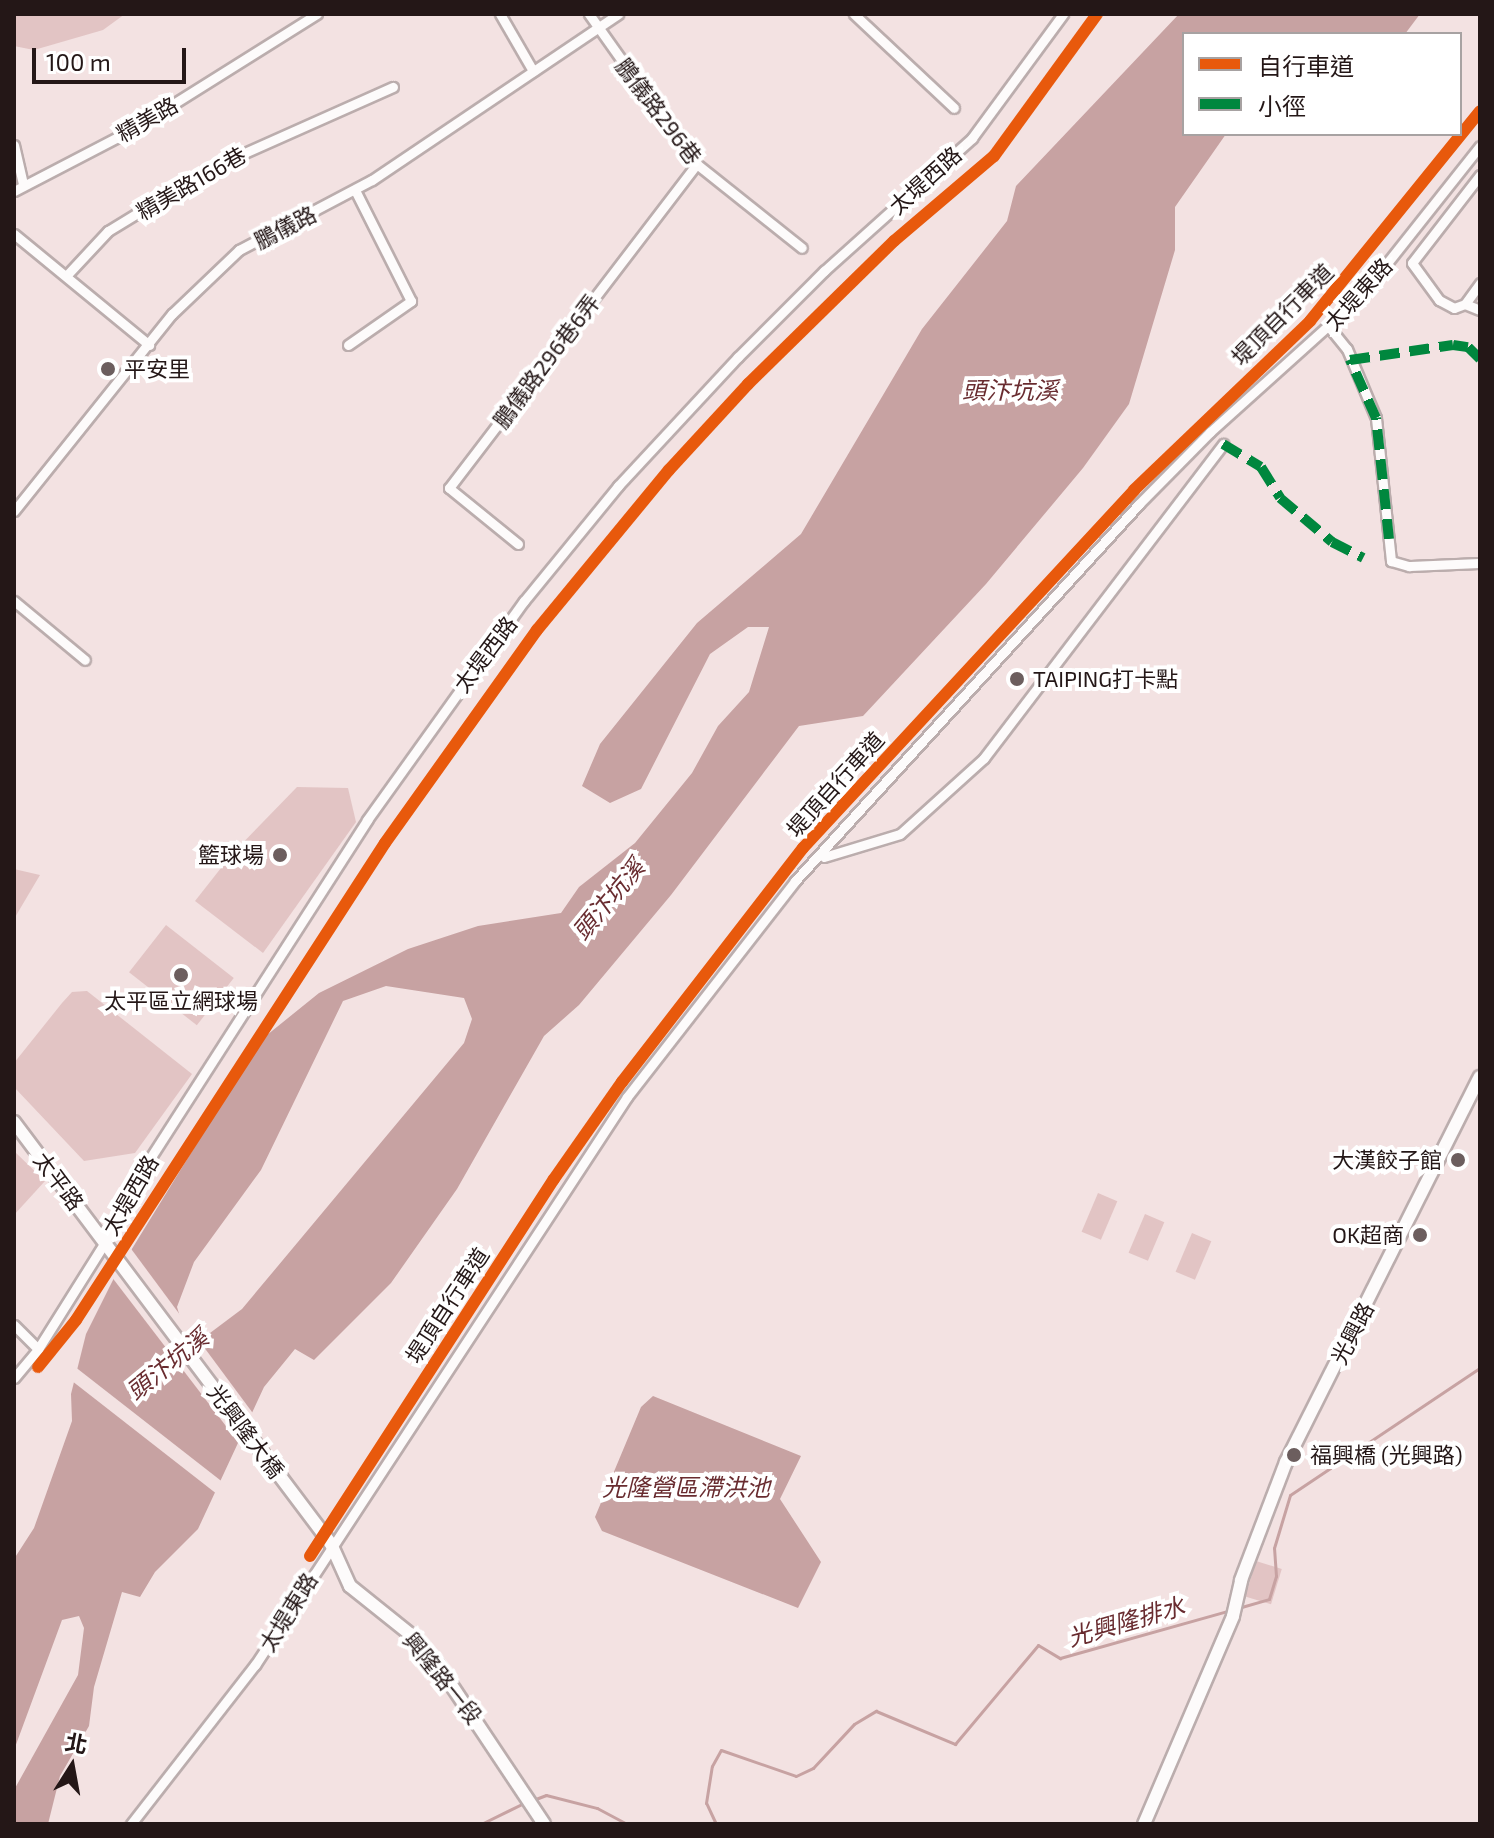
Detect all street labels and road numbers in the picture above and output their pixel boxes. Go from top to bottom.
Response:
street label: 鵬儀路296巷 [611,53,707,169]
street label: 精美路 [112,91,182,147]
street label: 精美路166巷 [132,141,250,225]
street label: 太堤西路 [883,141,967,219]
street label: 鵬儀路 [250,200,320,254]
street label: 太堤東路 [1319,252,1397,336]
street label: 堤頂自行車道 [1226,258,1338,370]
street label: 鵬儀路296巷6弄 [487,289,605,433]
street label: 太堤西路 [448,611,522,697]
street label: 堤頂自行車道 [781,726,889,842]
street label: 太平路 [29,1147,89,1215]
street label: 太堤西路 [97,1150,163,1240]
street label: 堤頂自行車道 [400,1242,494,1368]
street label: 光興路 [1325,1298,1379,1368]
street label: 光興隆大橋 [202,1379,290,1483]
street label: 太堤東路 [253,1568,323,1656]
street label: 興隆路一段 [398,1627,488,1729]

